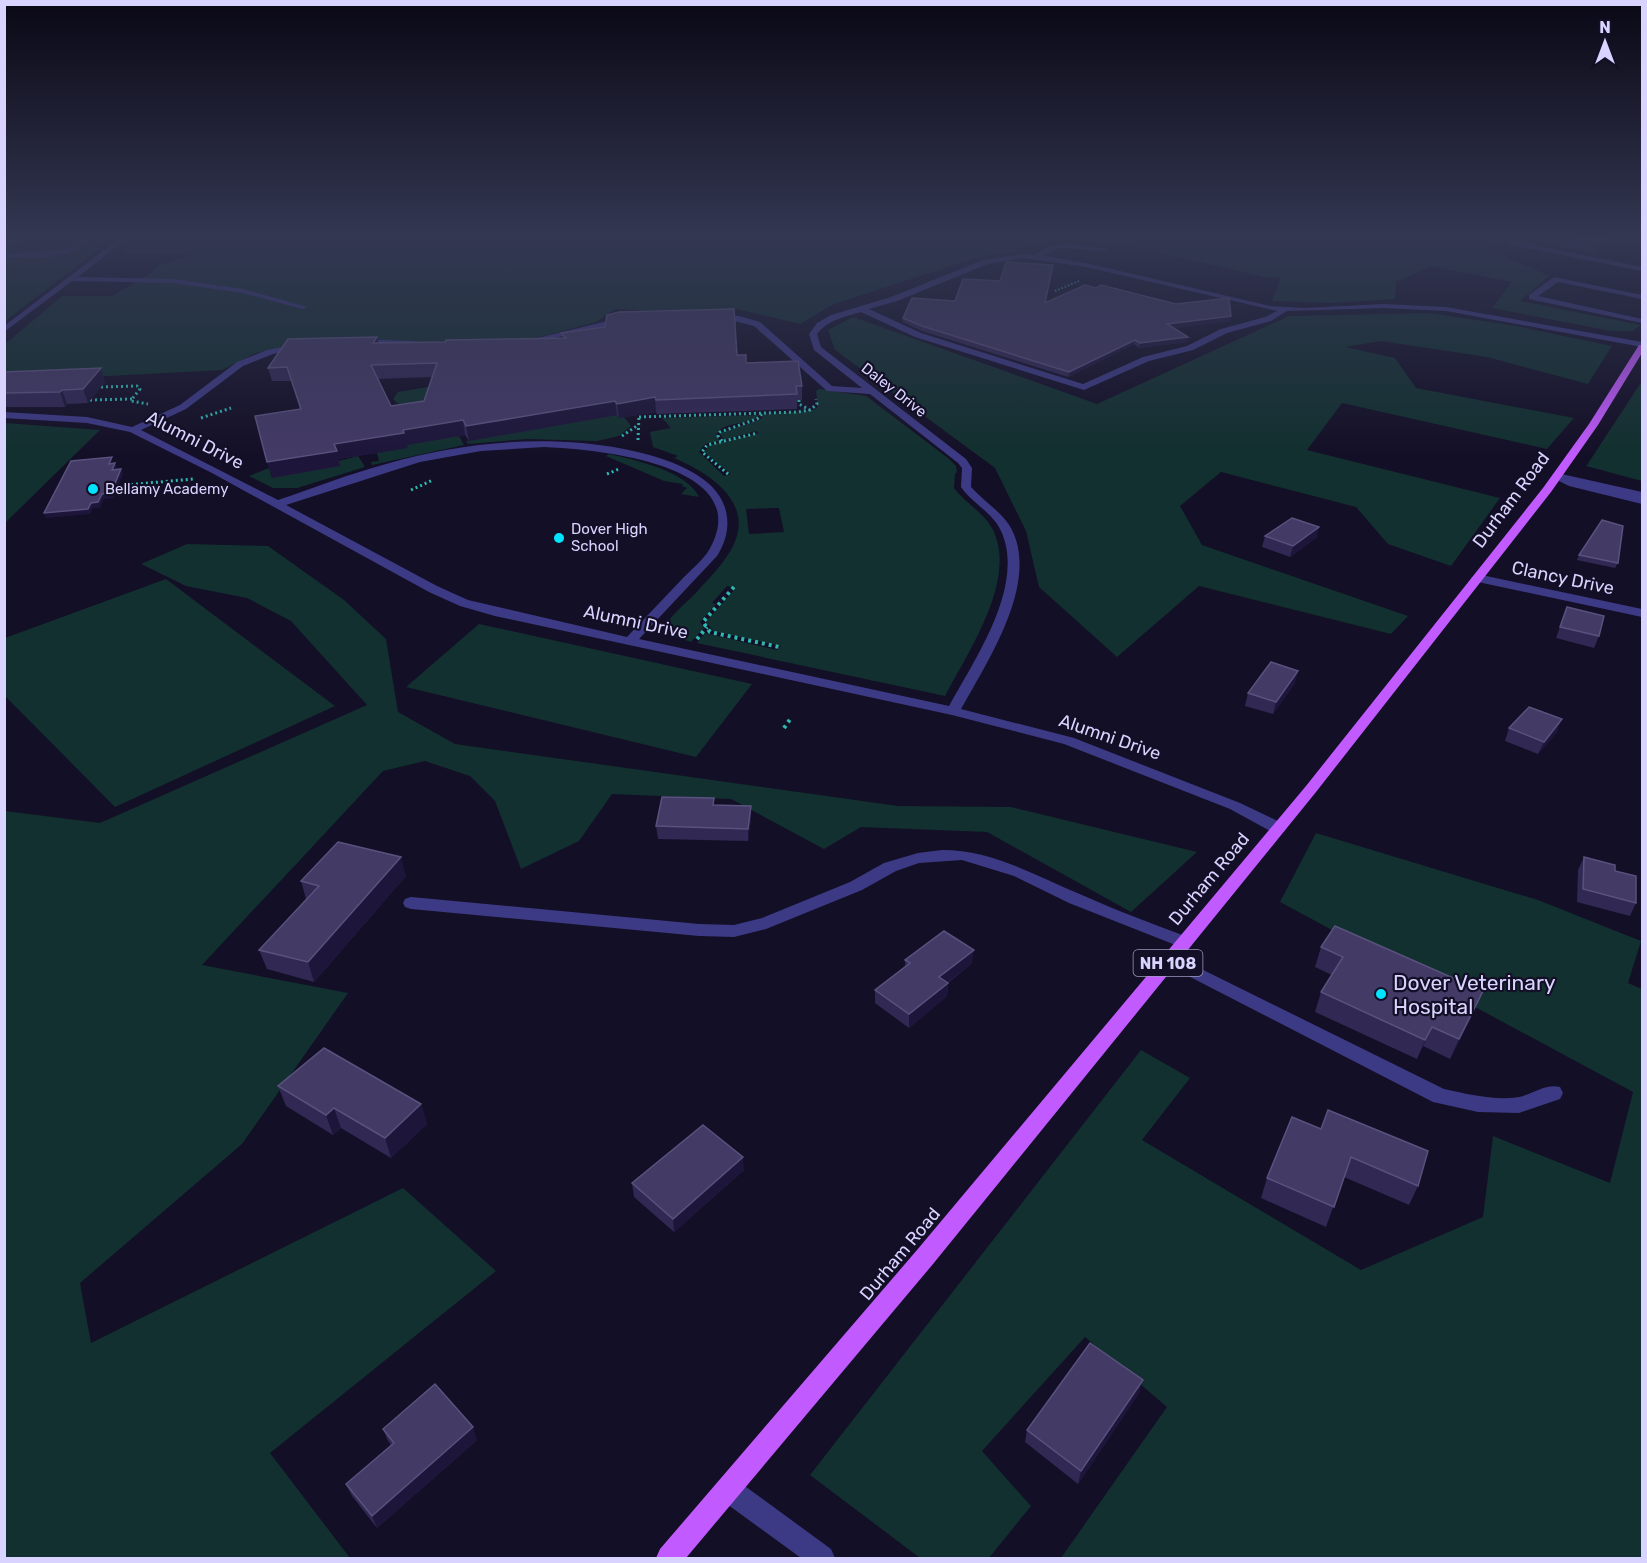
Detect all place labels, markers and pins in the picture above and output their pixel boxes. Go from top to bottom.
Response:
place label: Bellamy Academy [105,480,228,498]
marker: Bellamy Academy [86,482,100,496]
place label: Dover High School [571,520,648,555]
marker: Dover High School [552,531,566,545]
place label: Dover Veterinary Hospital [1393,970,1556,1019]
marker: Dover Veterinary Hospital [1374,987,1388,1001]

